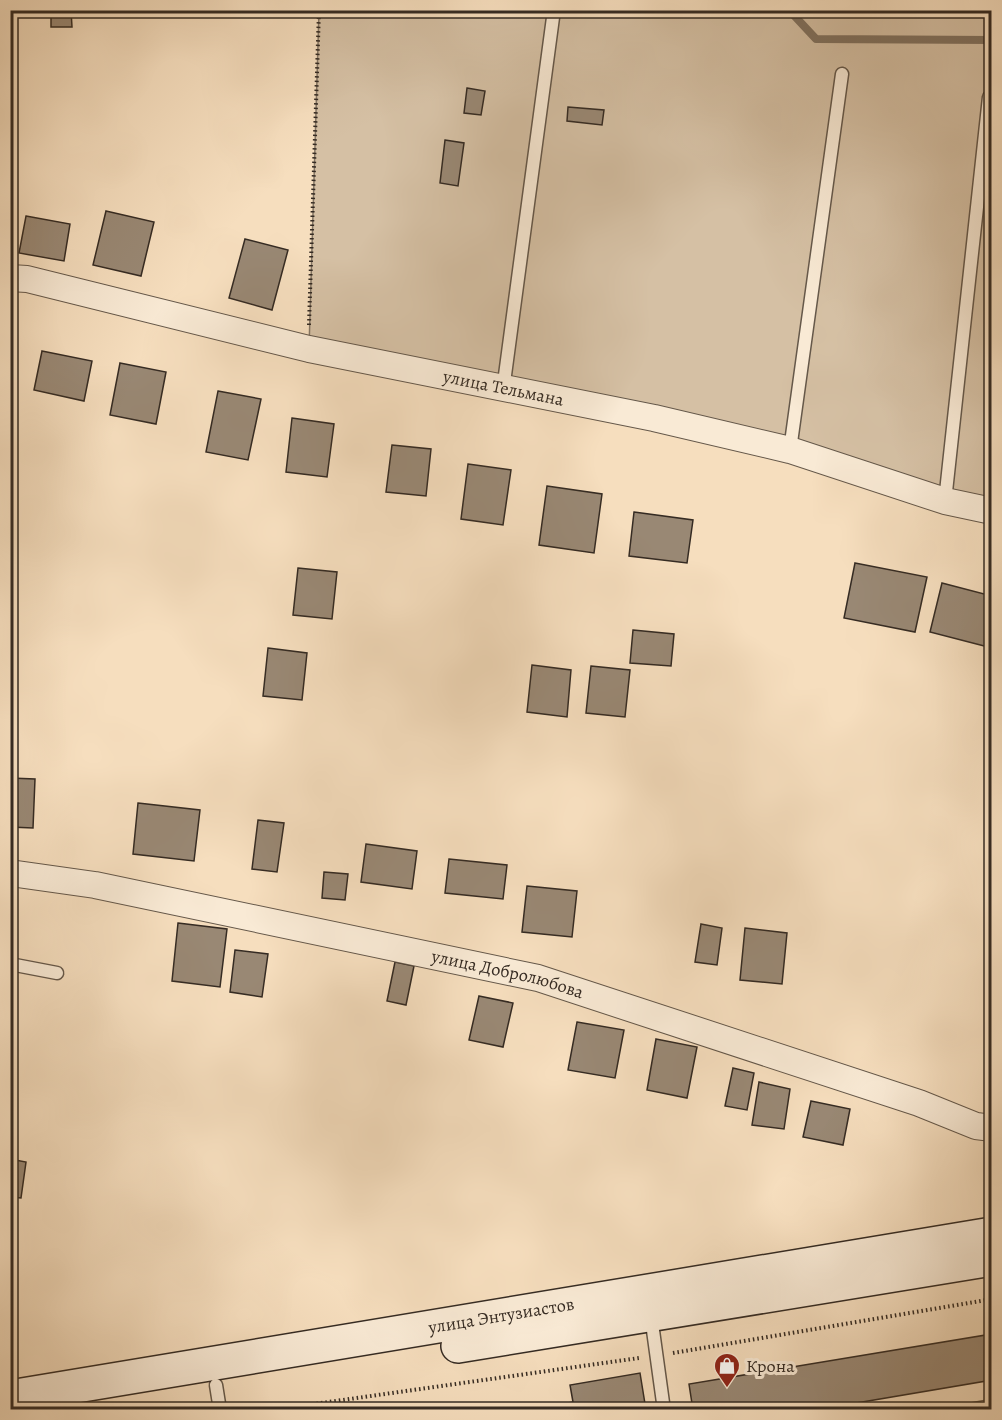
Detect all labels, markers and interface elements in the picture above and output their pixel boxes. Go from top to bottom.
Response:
street label: улица Тельмана [440,364,567,412]
street label: улица Добролюбова [428,944,587,1004]
street label: улица Энтузиастов [426,1292,576,1340]
shop icon: Крона [712,1351,742,1389]
place label: Крона [746,1354,795,1378]

